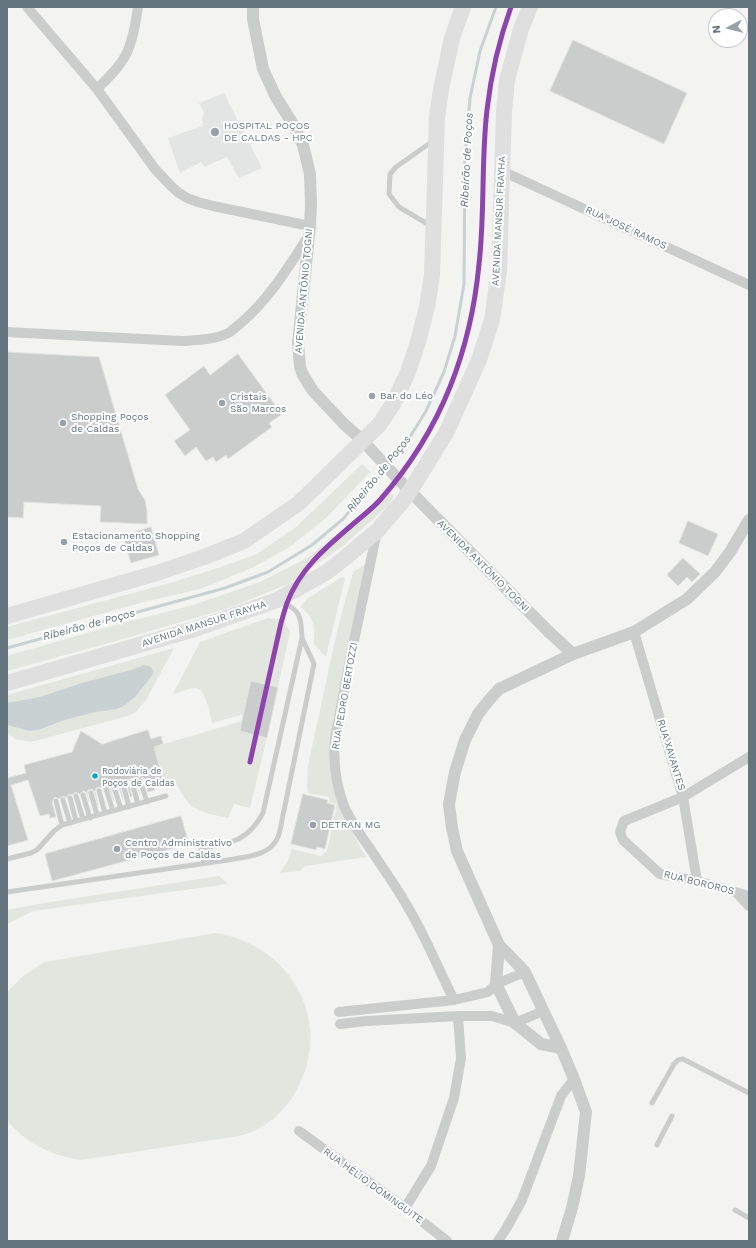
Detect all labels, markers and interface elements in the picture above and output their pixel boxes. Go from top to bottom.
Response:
north arrow [708,8,748,48]
text: N [710,25,724,34]
water label: Ribeirão de Poços [458,112,476,208]
place label: HOSPITAL POÇOS DE CALDAS - HPC [224,120,313,144]
marker: HOSPITAL POÇOS DE CALDAS - HPC [209,126,221,138]
street label: AVENIDA MANSUR FRAYHA [490,156,508,286]
street label: RUA JOSÉ RAMOS [583,204,669,252]
street label: AVENIDA ANTÔNIO TOGNI [293,228,315,354]
place label: Bar do Léo [380,390,433,402]
place label: Cristais São Marcos [230,391,286,414]
marker: Bar do Léo [367,391,377,401]
marker: Cristais São Marcos [217,398,227,408]
place label: Shopping Poços de Caldas [71,411,149,434]
marker: Shopping Poços de Caldas [58,418,68,428]
water label: Ribeirão de Poços [344,433,414,515]
street label: AVENIDA ANTÔNIO TOGNI [434,517,532,615]
place label: Estacionamento Shopping Poços de Caldas [72,530,200,554]
marker: Estacionamento Shopping Poços de Caldas [59,537,69,547]
street label: AVENIDA MANSUR FRAYHA [140,598,268,650]
water label: Ribeirão de Poços [42,606,136,644]
street label: RUA PEDRO BERTOZZI [330,641,360,751]
street label: RUA XAVANTES [654,718,688,792]
place label: Rodoviária de Poços de Caldas [102,766,174,787]
marker: Rodoviária de Poços de Caldas [90,771,100,781]
place label: DETRAN MG [321,819,380,831]
marker: DETRAN MG [308,820,318,830]
place label: Centro Administrativo de Poços de Caldas [125,837,232,860]
marker: Centro Administrativo de Poços de Caldas [112,844,122,854]
street label: RUA BOROROS [663,868,735,898]
street label: RUA HÉLIO DOMINGUITE [321,1146,425,1226]

